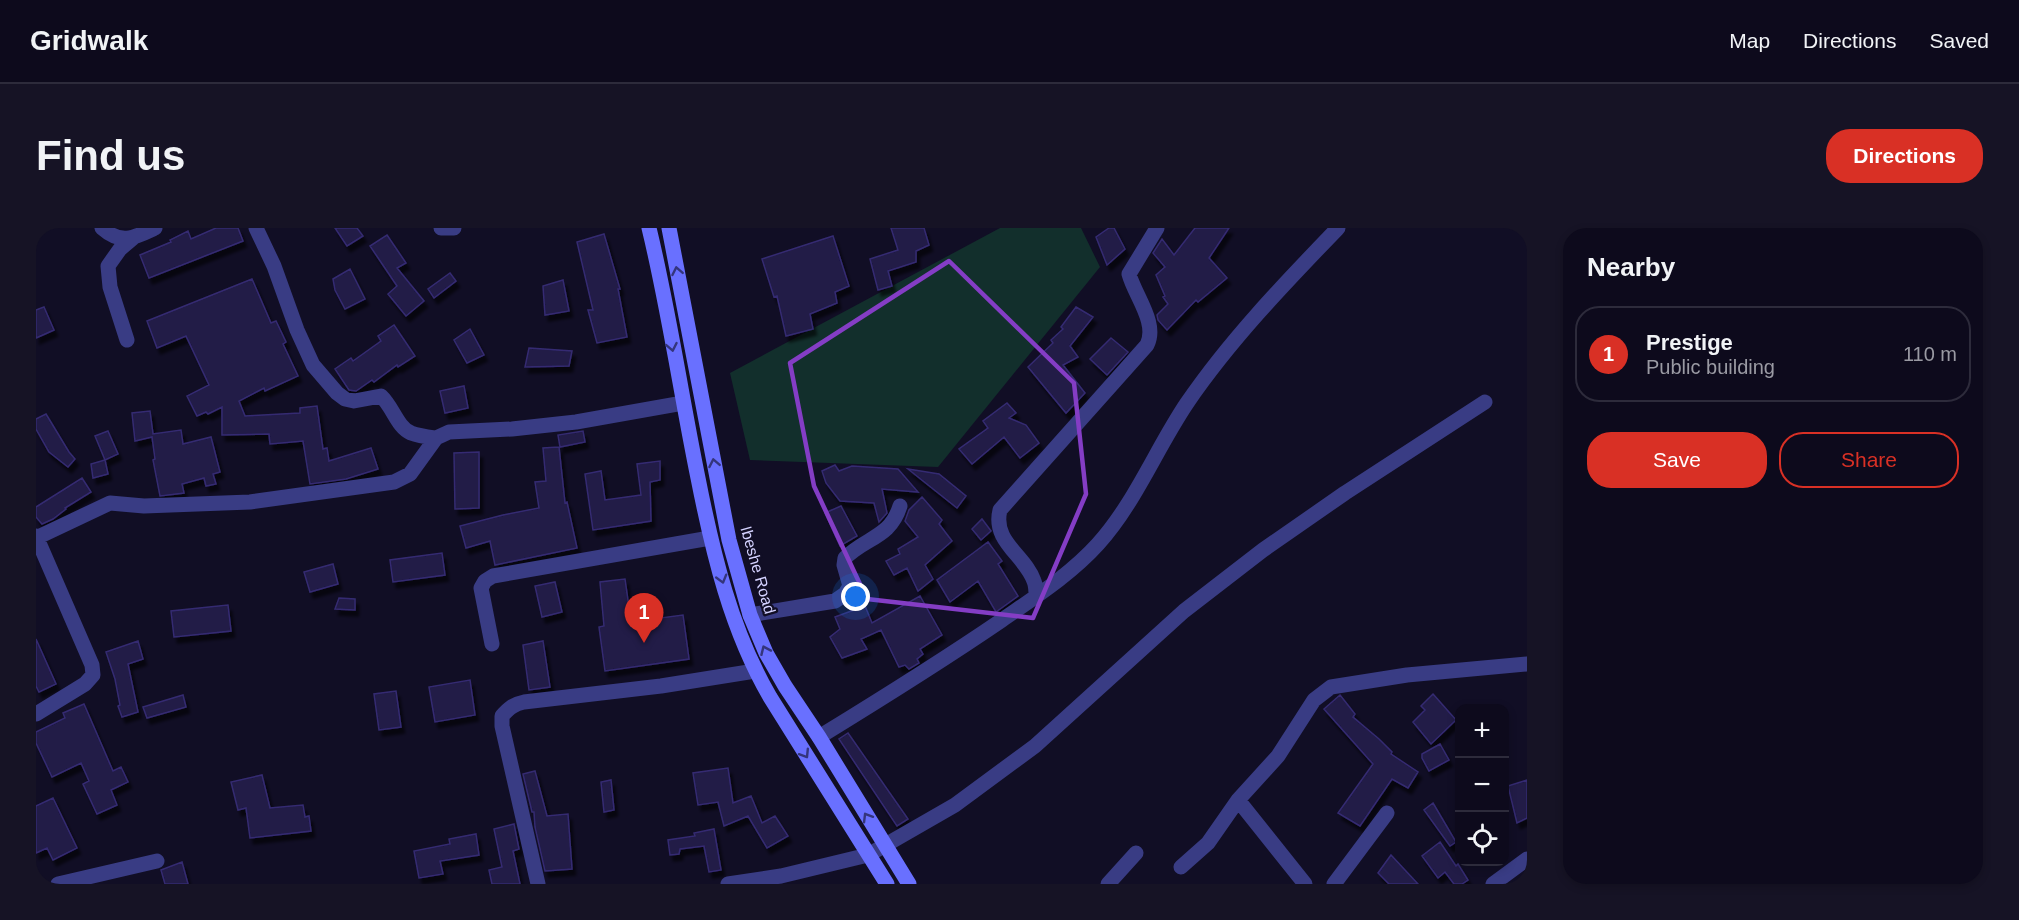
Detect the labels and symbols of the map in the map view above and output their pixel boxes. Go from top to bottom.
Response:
one-way arrow [671,267,684,277]
one-way arrow [666,343,678,352]
one-way arrow [708,458,721,468]
street label: Ibeshe Road [737,524,779,616]
one-way arrow [714,574,727,584]
your location [841,582,870,611]
pin: 1 [624,594,664,643]
one-way arrow [761,646,773,657]
one-way arrow [797,748,809,758]
one-way arrow [862,813,874,823]

